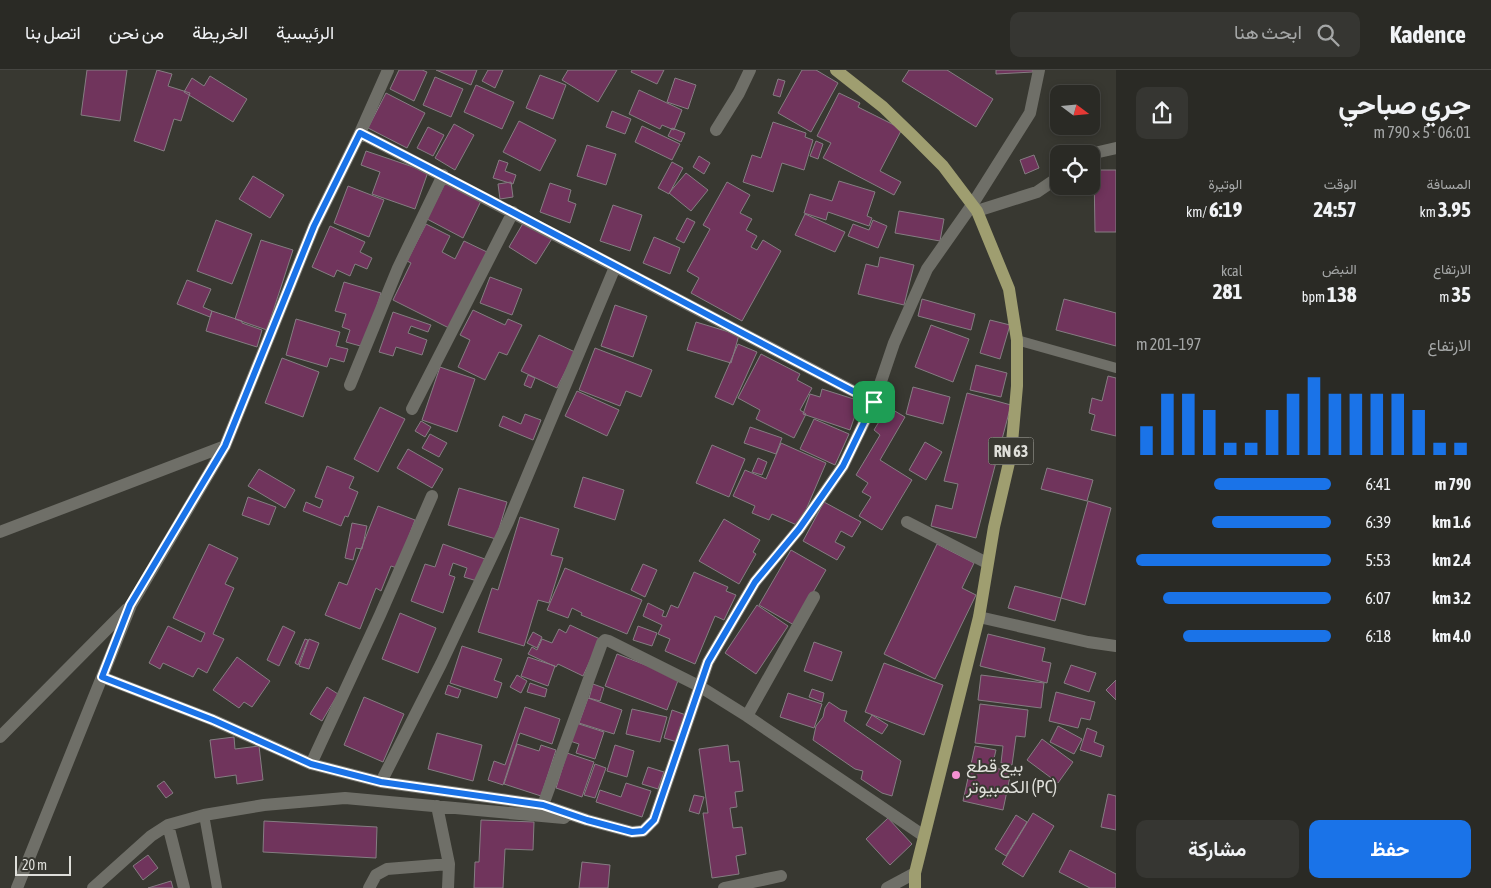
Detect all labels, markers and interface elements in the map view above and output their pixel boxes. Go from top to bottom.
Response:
search box [1010,12,1360,57]
text: ابحث هنا [1234,21,1302,43]
icon: search [1314,21,1342,49]
text: Kadence [1390,21,1466,48]
text: اتصل بنا [25,22,81,43]
text: من نحن [109,22,164,43]
text: الخريطة [192,22,248,43]
text: الرئيسية [276,22,334,43]
north arrow [1050,85,1100,135]
map controls [1050,85,1100,195]
button: share [1136,87,1188,139]
text: جري صباحي [1338,88,1471,120]
text: 06:01 · 5 × 790 m [1373,123,1471,141]
button: locate [1050,145,1100,195]
text: الوتيرة [1208,176,1242,192]
text: الوقت [1324,176,1357,192]
text: المسافة [1427,176,1471,192]
text: 6:19 [1209,197,1242,221]
text: 24:57 [1313,197,1357,221]
text: 3.95 [1438,197,1471,221]
text: /km [1186,204,1209,220]
text: km [1419,204,1438,220]
text: النبض [1322,261,1357,277]
text: الارتفاع [1433,261,1471,277]
text: kcal [1221,263,1242,279]
text: 281 [1213,279,1242,303]
text: 138 [1327,282,1357,306]
text: 35 [1451,282,1471,306]
text: bpm [1302,289,1327,305]
text: m [1439,289,1451,305]
text: 197–201 m [1136,335,1201,353]
text: الارتفاع [1428,336,1471,354]
pin [853,381,895,423]
icon: arrive [860,388,888,416]
road number: RN 63 [988,438,1034,464]
text: 6:41 [1366,475,1391,493]
text: 790 m [1435,475,1471,493]
text: 6:39 [1366,513,1391,531]
text: 1.6 km [1432,513,1471,531]
text: 5:53 [1366,551,1391,569]
text: 2.4 km [1432,551,1471,569]
text: 6:07 [1365,589,1391,607]
text: 3.2 km [1432,589,1471,607]
text: 6:18 [1366,627,1391,645]
text: 4.0 km [1432,627,1471,645]
place label: بيع قطع الكمبيوتر (PC) [965,755,1057,798]
marker: بيع قطع الكمبيوتر (PC) [950,769,962,781]
button: مشاركة [1136,820,1299,878]
button: حفظ [1309,820,1471,878]
scale bar [15,853,71,876]
text: 20 m [22,857,47,873]

